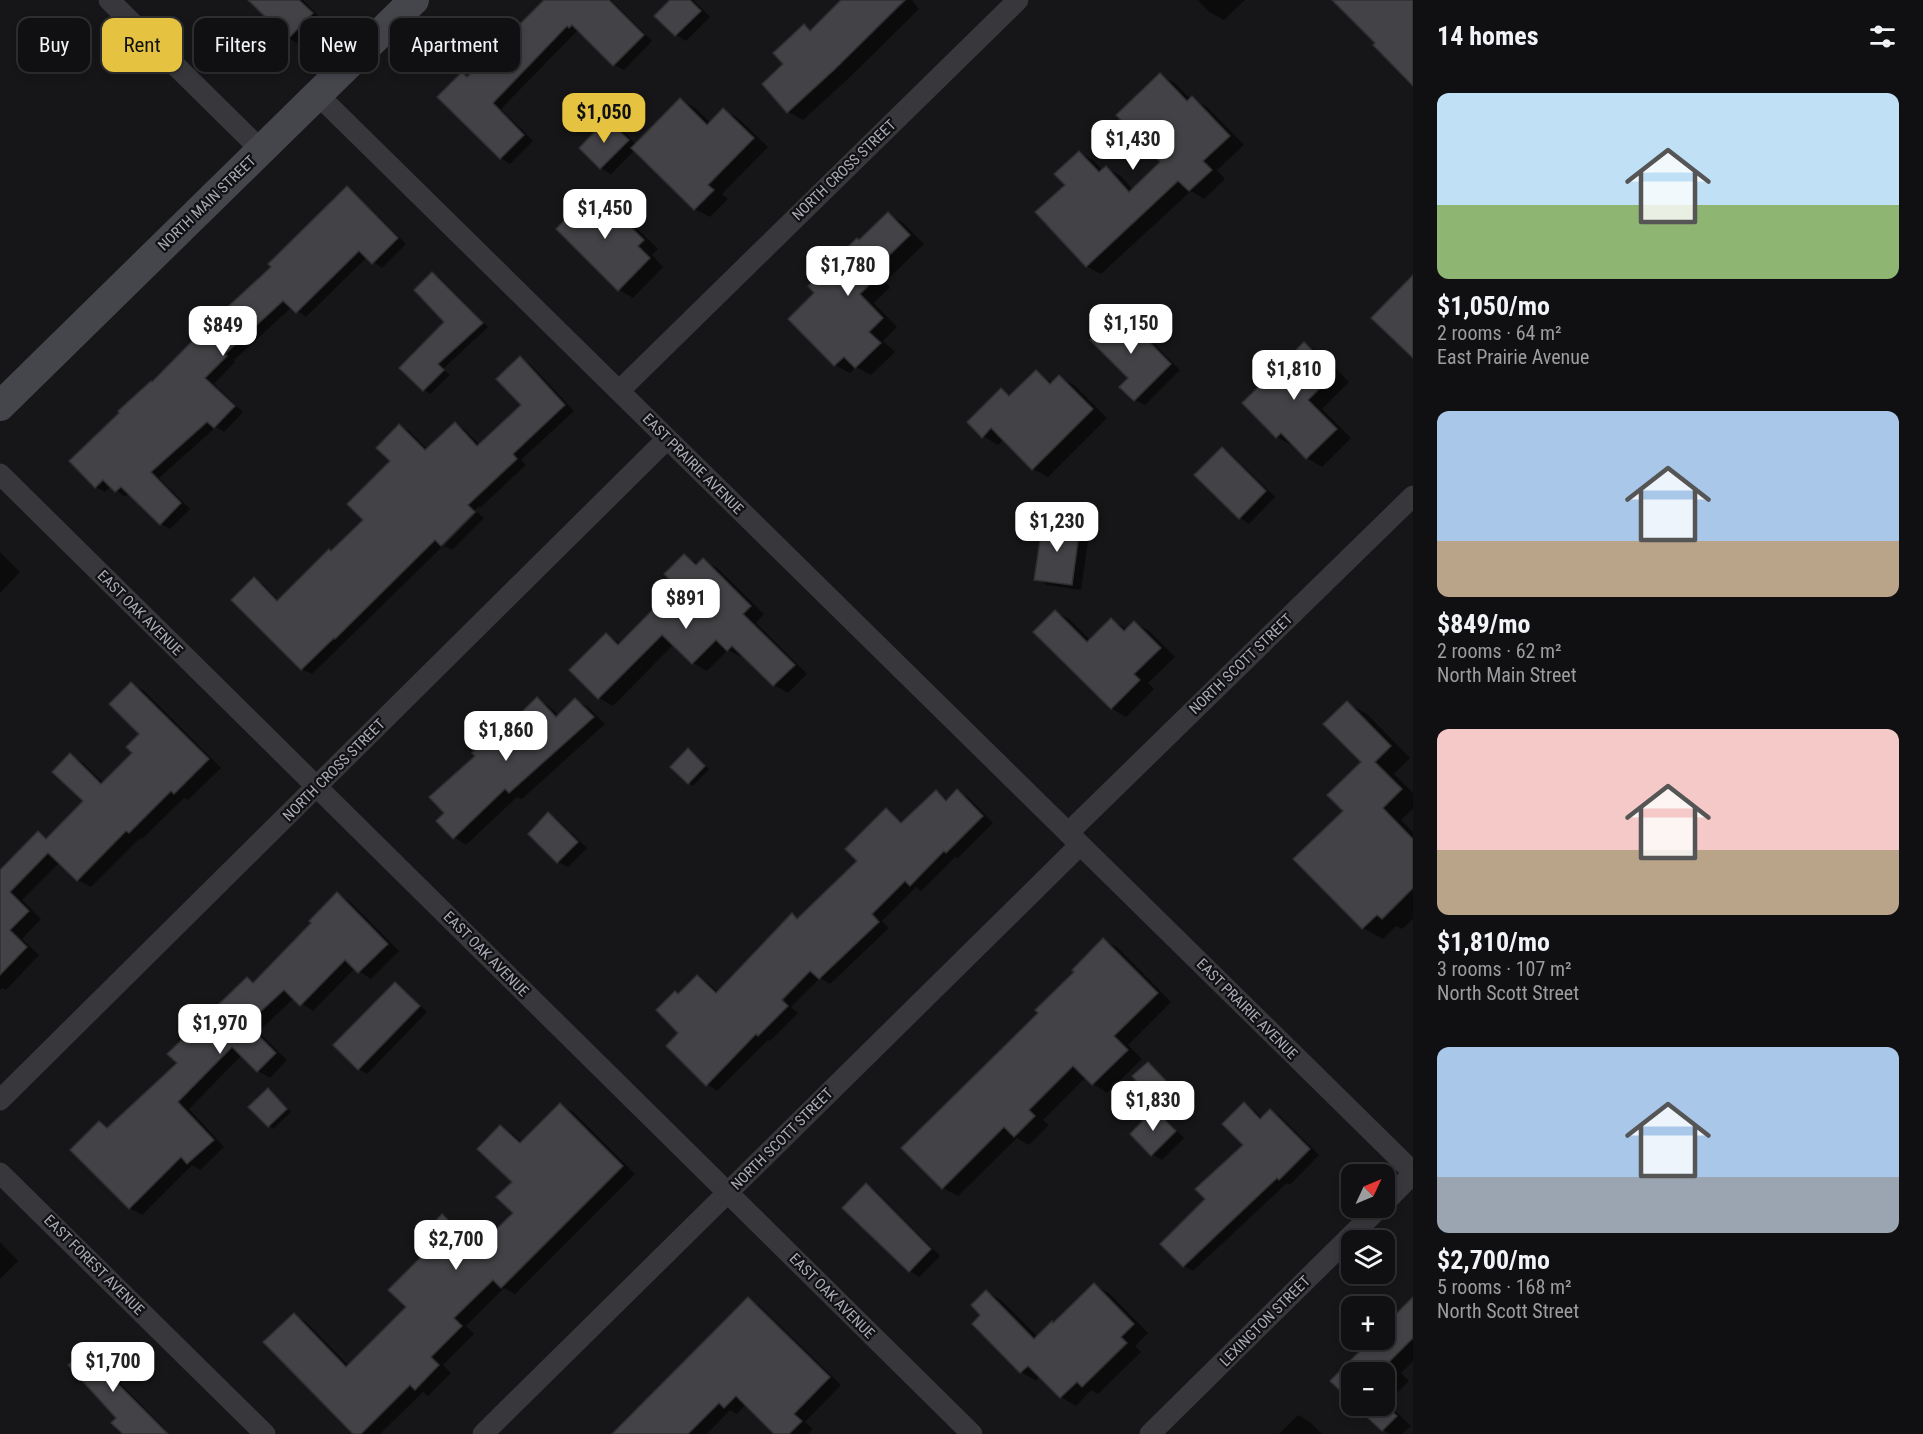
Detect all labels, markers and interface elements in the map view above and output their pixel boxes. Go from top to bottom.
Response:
chip: Buy [18,18,90,72]
chip: Rent [102,18,182,72]
chip: Filters [194,18,288,72]
chip: New [300,18,378,72]
chip: Apartment [390,18,520,72]
icon: filters [1866,20,1899,53]
text: 14 homes [1437,21,1539,51]
pin: $1,050 [555,93,653,144]
text: $1,050 [576,100,632,124]
street label: NORTH CROSS STREET [788,116,900,224]
pin: $1,430 [1084,120,1182,171]
text: $1,430 [1105,127,1161,151]
icon: home [1614,132,1722,240]
street label: NORTH MAIN STREET [154,152,260,254]
pin: $1,450 [556,189,654,240]
text: $1,450 [577,196,633,220]
pin: $1,780 [799,246,897,297]
text: $1,780 [820,253,876,277]
text: $1,050/mo [1437,291,1550,321]
pin: $1,150 [1082,304,1180,355]
pin: $849 [187,306,259,357]
text: $1,150 [1103,311,1159,335]
text: $849 [203,313,243,337]
text: 2 rooms · 64 m² [1437,321,1562,345]
text: East Prairie Avenue [1437,345,1589,369]
pin: $1,810 [1245,350,1343,401]
text: $1,810 [1266,357,1322,381]
street label: EAST PRAIRIE AVENUE [639,410,747,518]
icon: home [1614,450,1722,558]
pin: $1,230 [1008,502,1106,553]
text: $1,230 [1029,509,1085,533]
street label: EAST OAK AVENUE [94,567,186,659]
pin: $891 [650,579,722,630]
text: $891 [666,586,706,610]
text: $849/mo [1437,609,1530,639]
street label: NORTH SCOTT STREET [1186,610,1297,718]
text: 2 rooms · 62 m² [1437,639,1562,663]
text: North Main Street [1437,663,1577,687]
pin: $1,860 [457,711,555,762]
street label: NORTH CROSS STREET [279,715,389,825]
text: $1,860 [478,718,534,742]
icon: home [1614,768,1722,876]
street label: EAST OAK AVENUE [440,908,532,1000]
text: $1,810/mo [1437,927,1550,957]
street label: EAST PRAIRIE AVENUE [1193,955,1301,1063]
text: 3 rooms · 107 m² [1437,957,1572,981]
text: North Scott Street [1437,981,1579,1005]
pin: $1,970 [171,1004,269,1055]
text: $1,970 [192,1011,248,1035]
pin: $1,830 [1104,1081,1202,1132]
street label: NORTH SCOTT STREET [727,1084,837,1194]
icon: home [1614,1086,1722,1194]
text: $1,830 [1125,1088,1181,1112]
north arrow [1341,1164,1395,1218]
map controls [1341,1164,1395,1416]
street label: EAST FOREST AVENUE [40,1211,148,1319]
pin: $2,700 [407,1220,505,1271]
text: $2,700 [428,1227,484,1251]
button: layers [1341,1230,1395,1284]
text: $2,700/mo [1437,1245,1550,1275]
street label: EAST OAK AVENUE [786,1250,878,1342]
street label: LEXINGTON STREET [1216,1272,1314,1370]
text: 5 rooms · 168 m² [1437,1275,1572,1299]
button: + [1341,1296,1395,1350]
text: North Scott Street [1437,1299,1579,1323]
pin: $1,700 [64,1342,162,1393]
text: $1,700 [85,1349,141,1373]
button: − [1341,1362,1395,1416]

